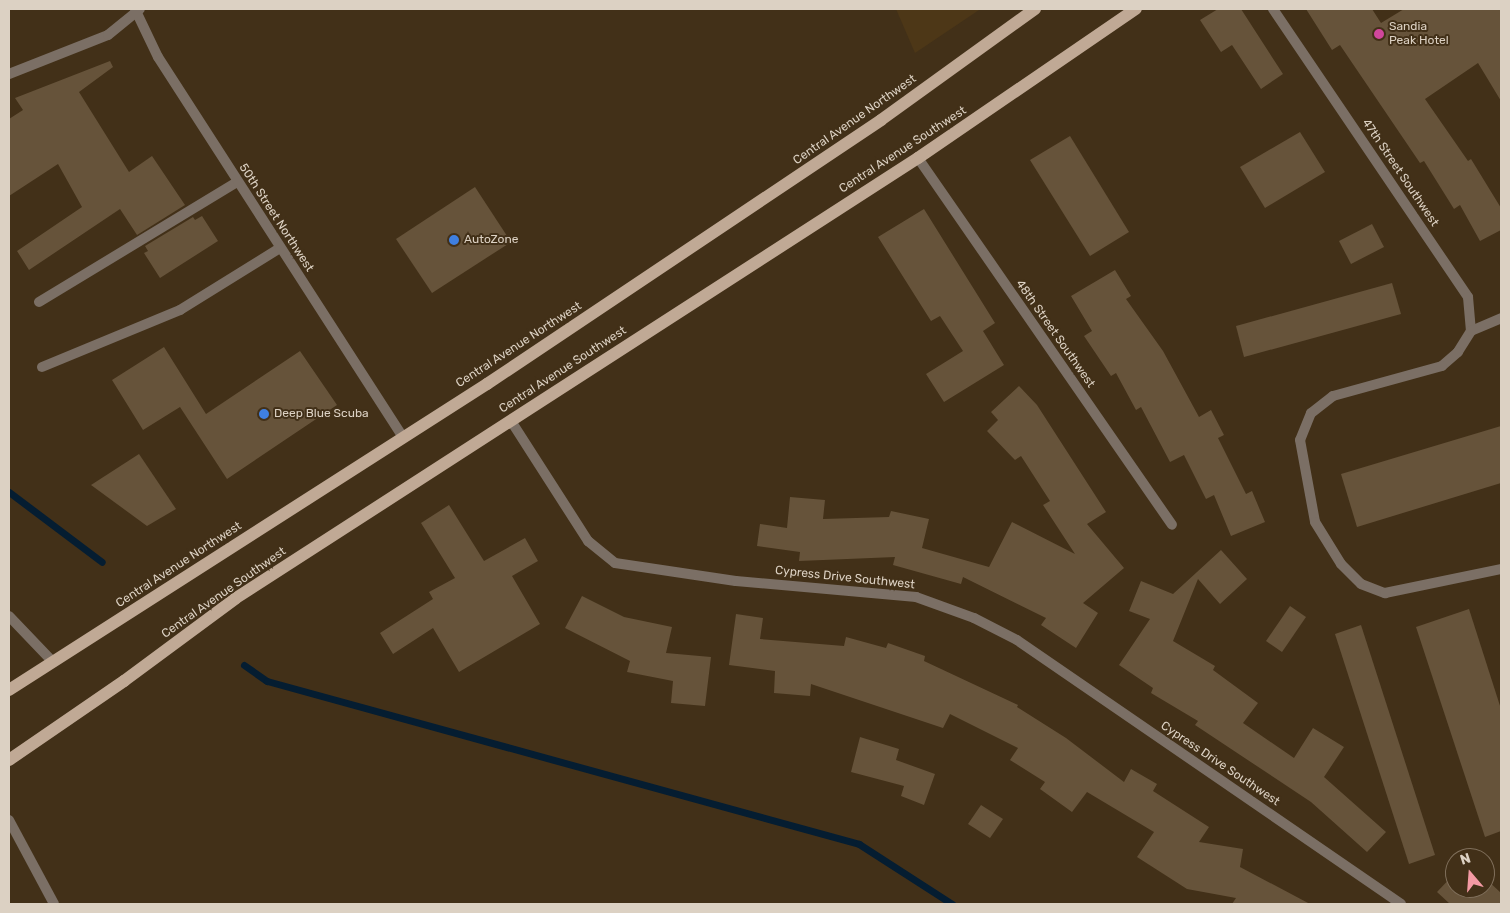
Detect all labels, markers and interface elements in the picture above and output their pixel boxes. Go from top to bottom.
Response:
place label: Sandia Peak Hotel [1389,20,1449,48]
marker: Sandia Peak Hotel [1373,28,1385,40]
street label: Central Avenue Northwest [791,72,919,168]
street label: Central Avenue Southwest [837,103,969,197]
street label: 47th Street Southwest [1359,117,1441,229]
street label: 50th Street Northwest [236,161,316,275]
place label: AutoZone [464,233,518,247]
marker: AutoZone [448,234,460,246]
street label: 48th Street Southwest [1012,277,1098,391]
street label: Central Avenue Northwest [453,299,585,391]
street label: Central Avenue Southwest [497,323,629,417]
place label: Deep Blue Scuba [274,407,369,421]
marker: Deep Blue Scuba [258,408,270,420]
street label: Central Avenue Northwest [113,519,245,611]
street label: Central Avenue Southwest [159,544,289,642]
street label: Cypress Drive Southwest [774,564,916,592]
street label: Cypress Drive Southwest [1158,719,1282,809]
north arrow [1445,848,1495,898]
text: N [1458,850,1473,869]

